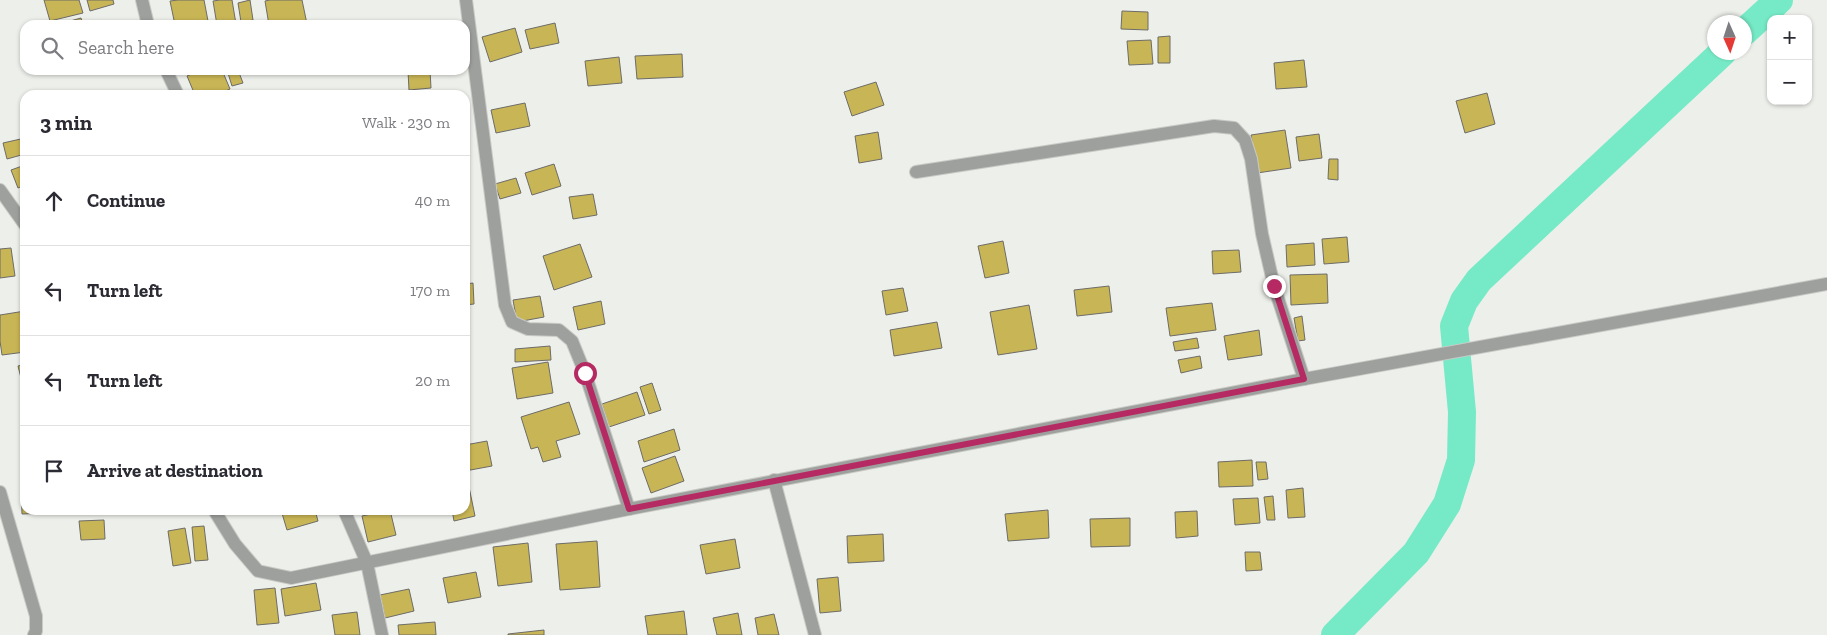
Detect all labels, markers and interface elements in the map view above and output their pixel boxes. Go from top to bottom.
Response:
north arrow [1707,15,1752,60]
map controls [1767,15,1812,105]
button: + [1767,15,1812,60]
search box [20,20,470,75]
icon: search [38,34,66,62]
text: Search here [78,36,174,59]
button: − [1767,60,1812,105]
text: 3 min [40,110,92,135]
text: Walk · 230 m [362,113,450,132]
icon: ahead [40,187,68,215]
text: Continue [87,189,165,212]
text: 40 m [415,191,450,210]
route end [1263,275,1286,298]
icon: left [40,277,68,305]
text: Turn left [87,279,162,302]
text: 170 m [410,281,450,300]
route start [574,362,597,385]
icon: left [40,367,68,395]
text: Turn left [87,369,162,392]
text: 20 m [415,371,450,390]
icon: arrive [40,457,68,485]
text: Arrive at destination [87,459,263,482]

